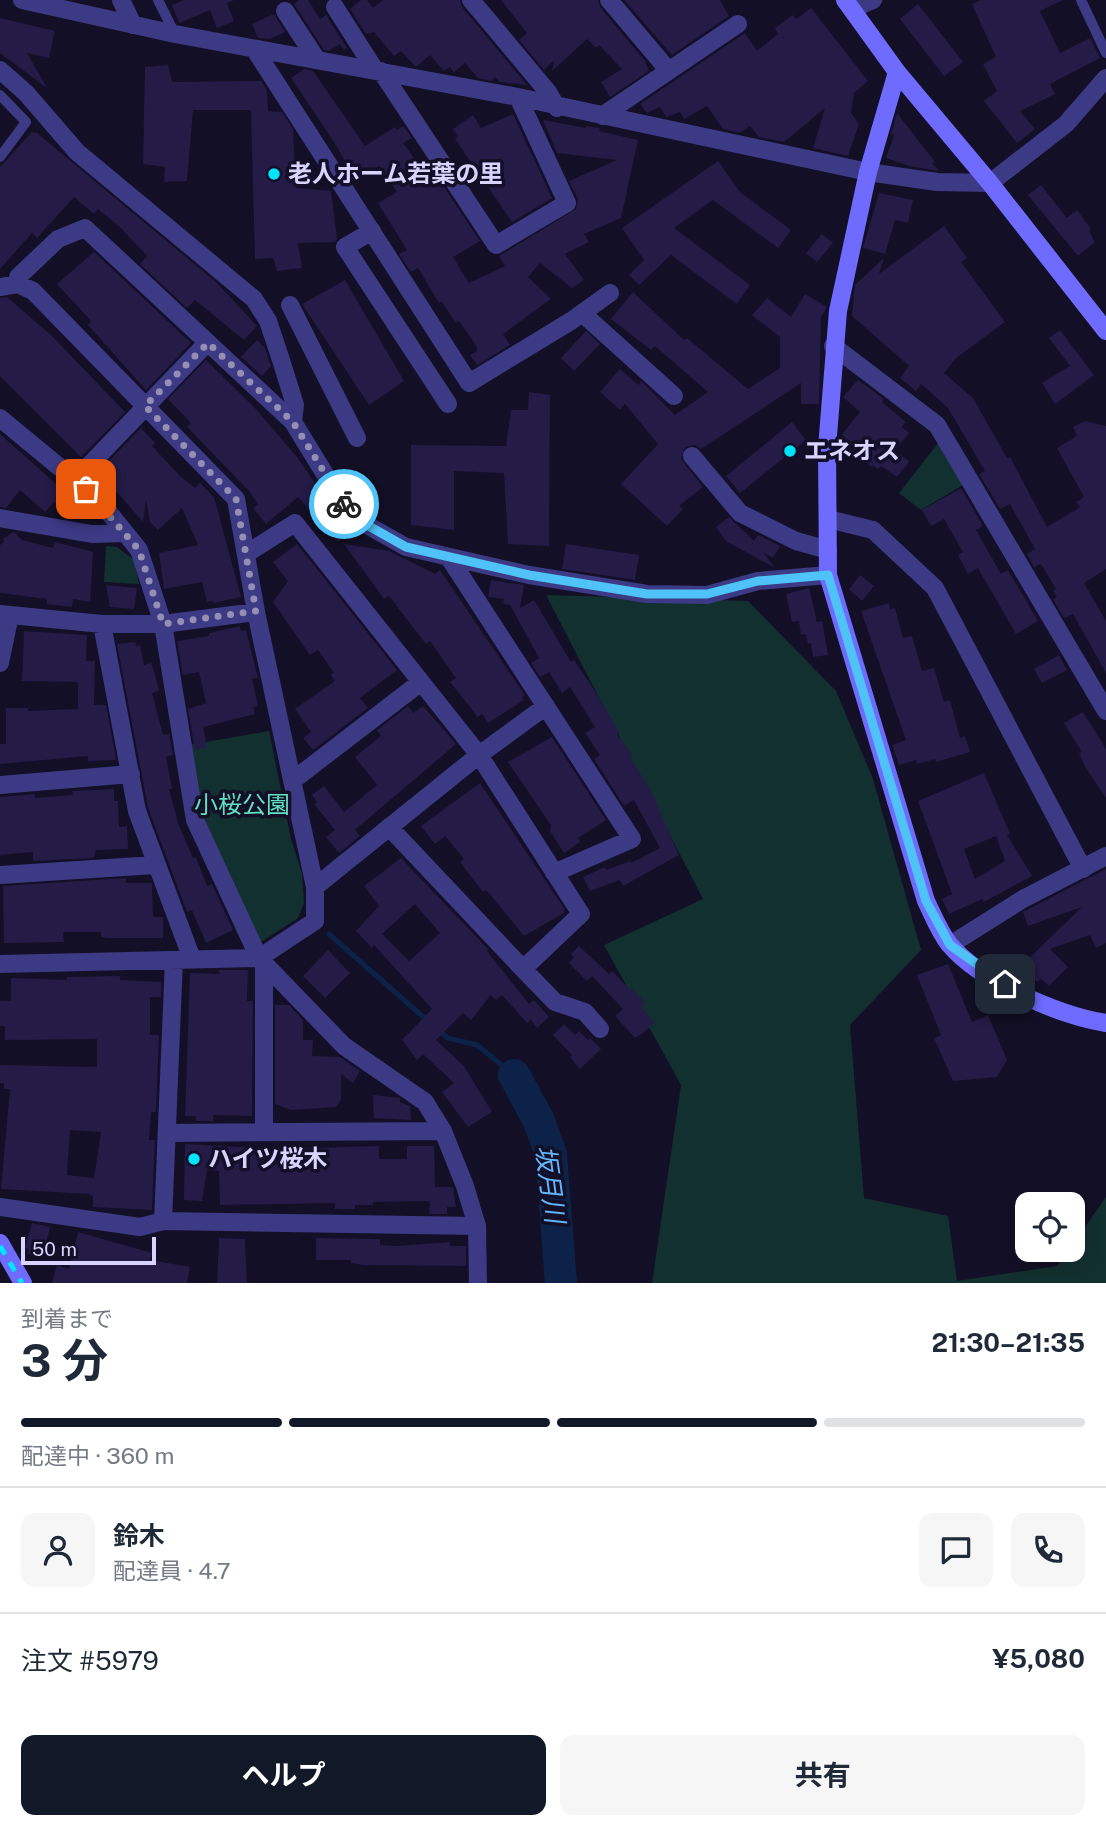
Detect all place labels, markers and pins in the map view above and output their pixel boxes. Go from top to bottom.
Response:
place label: 老人ホーム若葉の里 [288,159,503,187]
marker: 老人ホーム若葉の里 [266,166,282,182]
place label: エネオス [804,436,900,464]
marker: エネオス [782,443,798,459]
pin [56,459,116,519]
pin [975,954,1035,1014]
place label: ハイツ桜木 [208,1144,328,1172]
marker: ハイツ桜木 [186,1151,202,1167]

